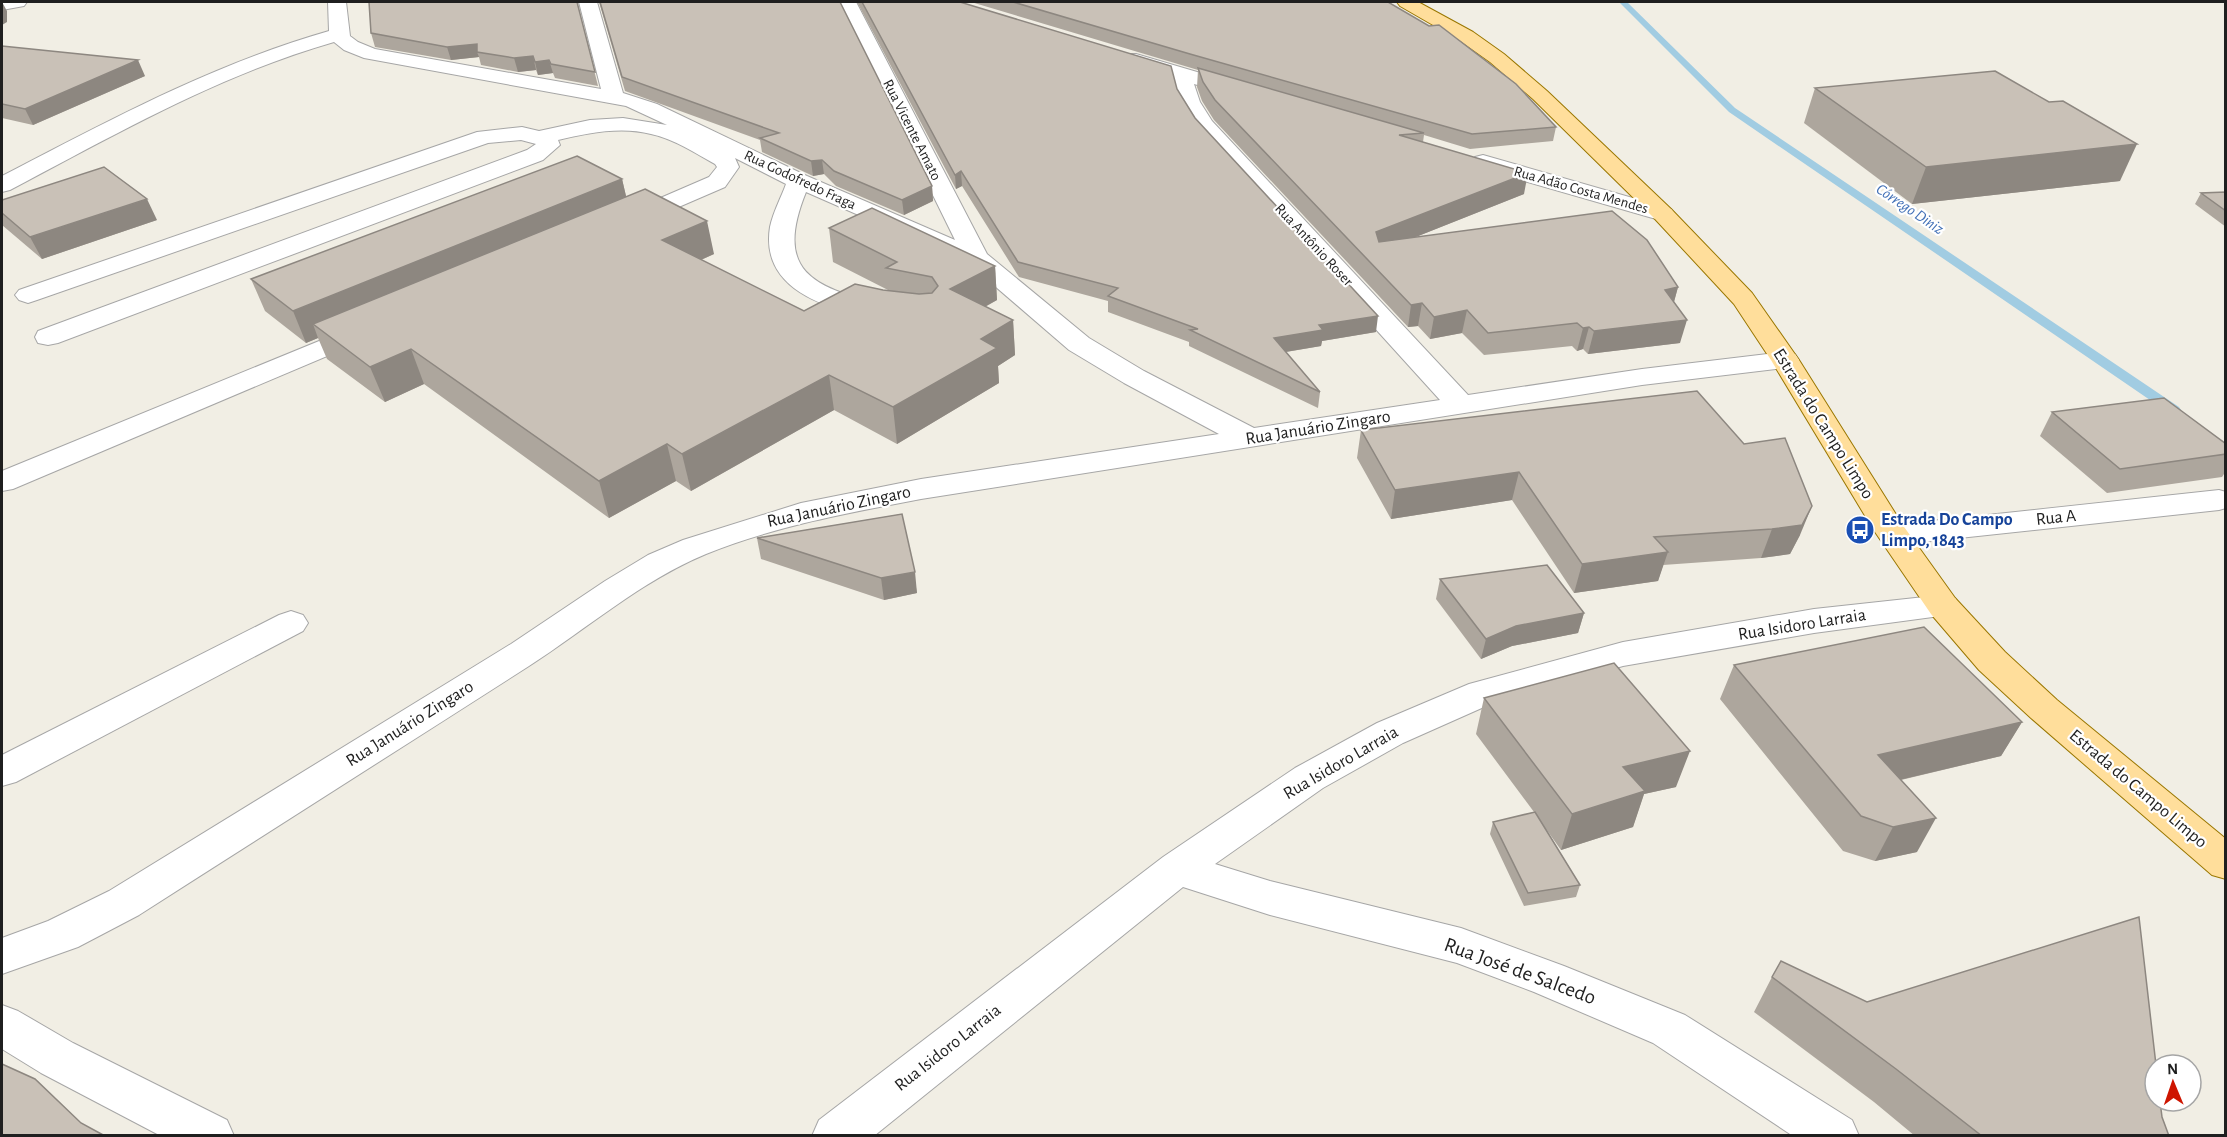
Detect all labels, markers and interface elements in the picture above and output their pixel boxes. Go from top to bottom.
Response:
street label: Rua Vicente Amato [880,77,944,183]
street label: Rua Godofredo Fraga [742,148,858,212]
street label: Rua Adão Costa Mendes [1512,164,1650,216]
water label: Córrego Diniz [1873,181,1947,238]
street label: Rua Antônio Roser [1272,201,1356,289]
street label: Estrada do Campo Limpo [1769,346,1877,503]
street label: Rua Januário Zingaro [1244,408,1392,448]
street label: Rua Januário Zingaro [765,483,913,531]
street label: Rua A [2035,507,2078,529]
place label: Estrada Do Campo Limpo, 1843 [1881,511,2013,550]
bus stop icon: Estrada Do Campo Limpo, 1843 [1844,514,1876,546]
street label: Rua Isidoro Larraia [1737,606,1867,644]
street label: Rua Januário Zingaro [343,677,477,770]
street label: Rua Isidoro Larraia [1281,723,1401,803]
street label: Estrada do Campo Limpo [2066,726,2210,852]
street label: Rua José de Salcedo [1441,934,1599,1008]
street label: Rua Isidoro Larraia [892,1001,1004,1095]
north arrow [2143,1053,2203,1113]
text: N [2167,1061,2178,1077]

